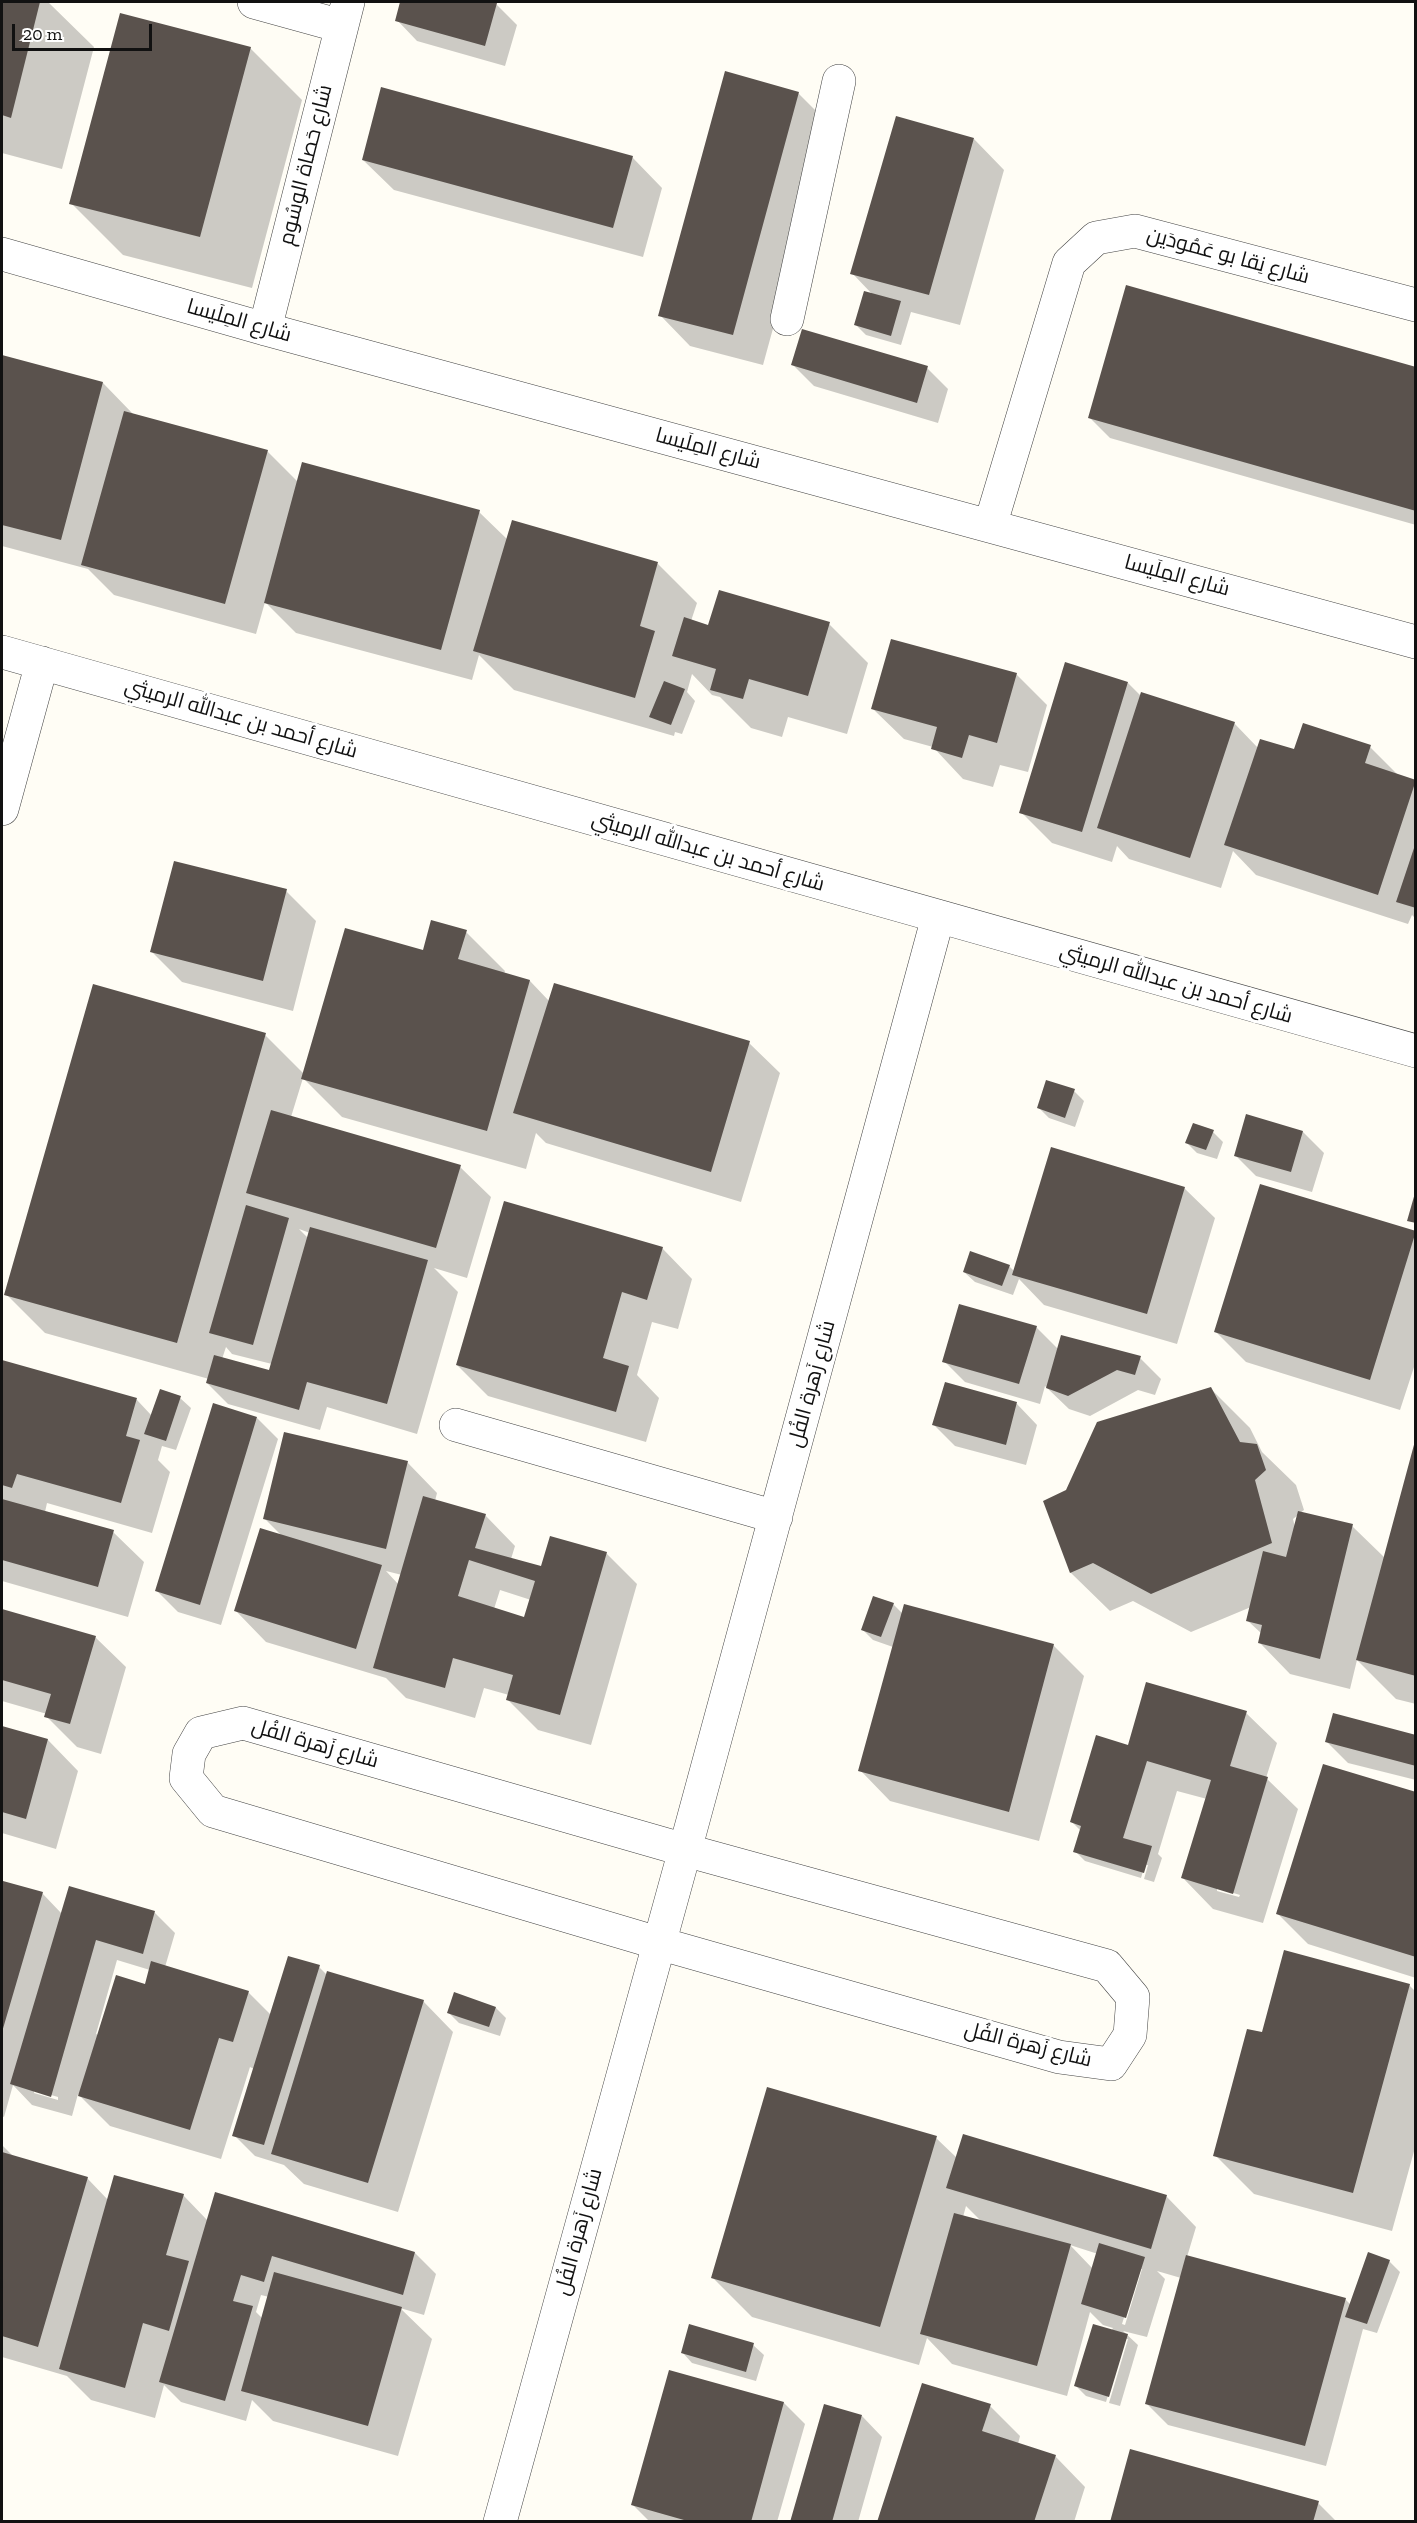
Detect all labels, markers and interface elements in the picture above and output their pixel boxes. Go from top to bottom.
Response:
scale bar [15,12,154,50]
text: 20 m [23,23,62,45]
street label: شارع حَصاة الوسُوم [274,82,338,248]
street label: شارع نِقا بو عَمُودَين [1144,222,1312,290]
street label: شارع المِلَيسا [184,294,294,348]
street label: شارع المِلَيسا [653,423,763,475]
street label: شارع المِلَيسا [1122,550,1232,602]
street label: شارع أحمد بن عبدالله الرميثي [122,674,360,764]
street label: شارع أحمد بن عبدالله الرميثي [589,807,827,897]
street label: شارع أحمد بن عبدالله الرميثي [1057,939,1295,1029]
street label: شارع زَهرة الفُل [783,1318,841,1450]
street label: شارع زَهرة الفُل [249,1714,381,1774]
street label: شارع زَهرة الفُل [962,2017,1094,2073]
street label: شارع زَهرة الفُل [550,2166,608,2298]

